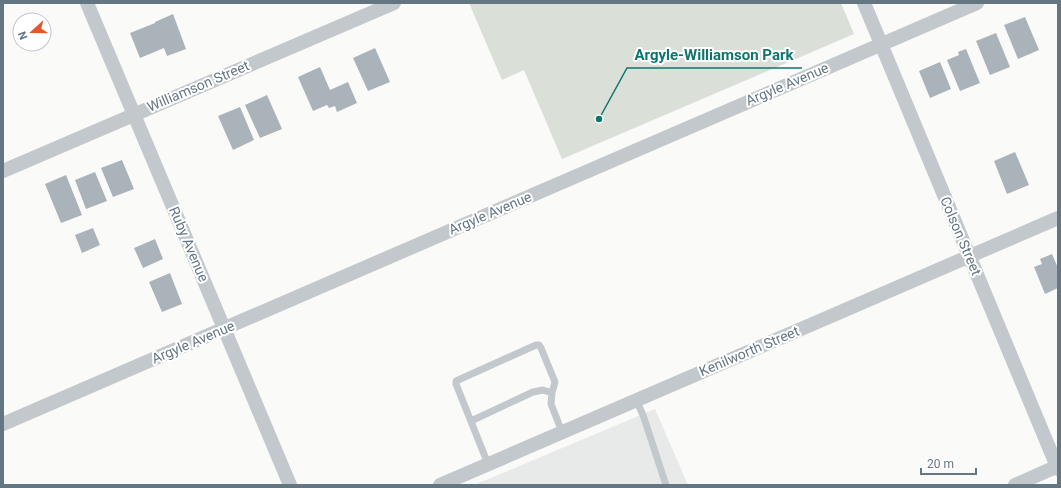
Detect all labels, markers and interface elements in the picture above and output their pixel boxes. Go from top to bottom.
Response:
north arrow [12,12,52,52]
text: N [16,29,31,41]
callout: Argyle-Williamson Park [627,41,802,68]
text: Argyle-Williamson Park [635,46,794,64]
street label: Williamson Street [145,57,252,115]
street label: Argyle Avenue [743,59,831,109]
street label: Argyle Avenue [446,188,534,238]
street label: Colson Street [937,194,985,278]
street label: Ruby Avenue [166,204,212,284]
street label: Argyle Avenue [149,317,237,367]
street label: Kenilworth Street [697,323,802,379]
scale bar [921,450,976,476]
text: 20 m [927,457,954,471]

